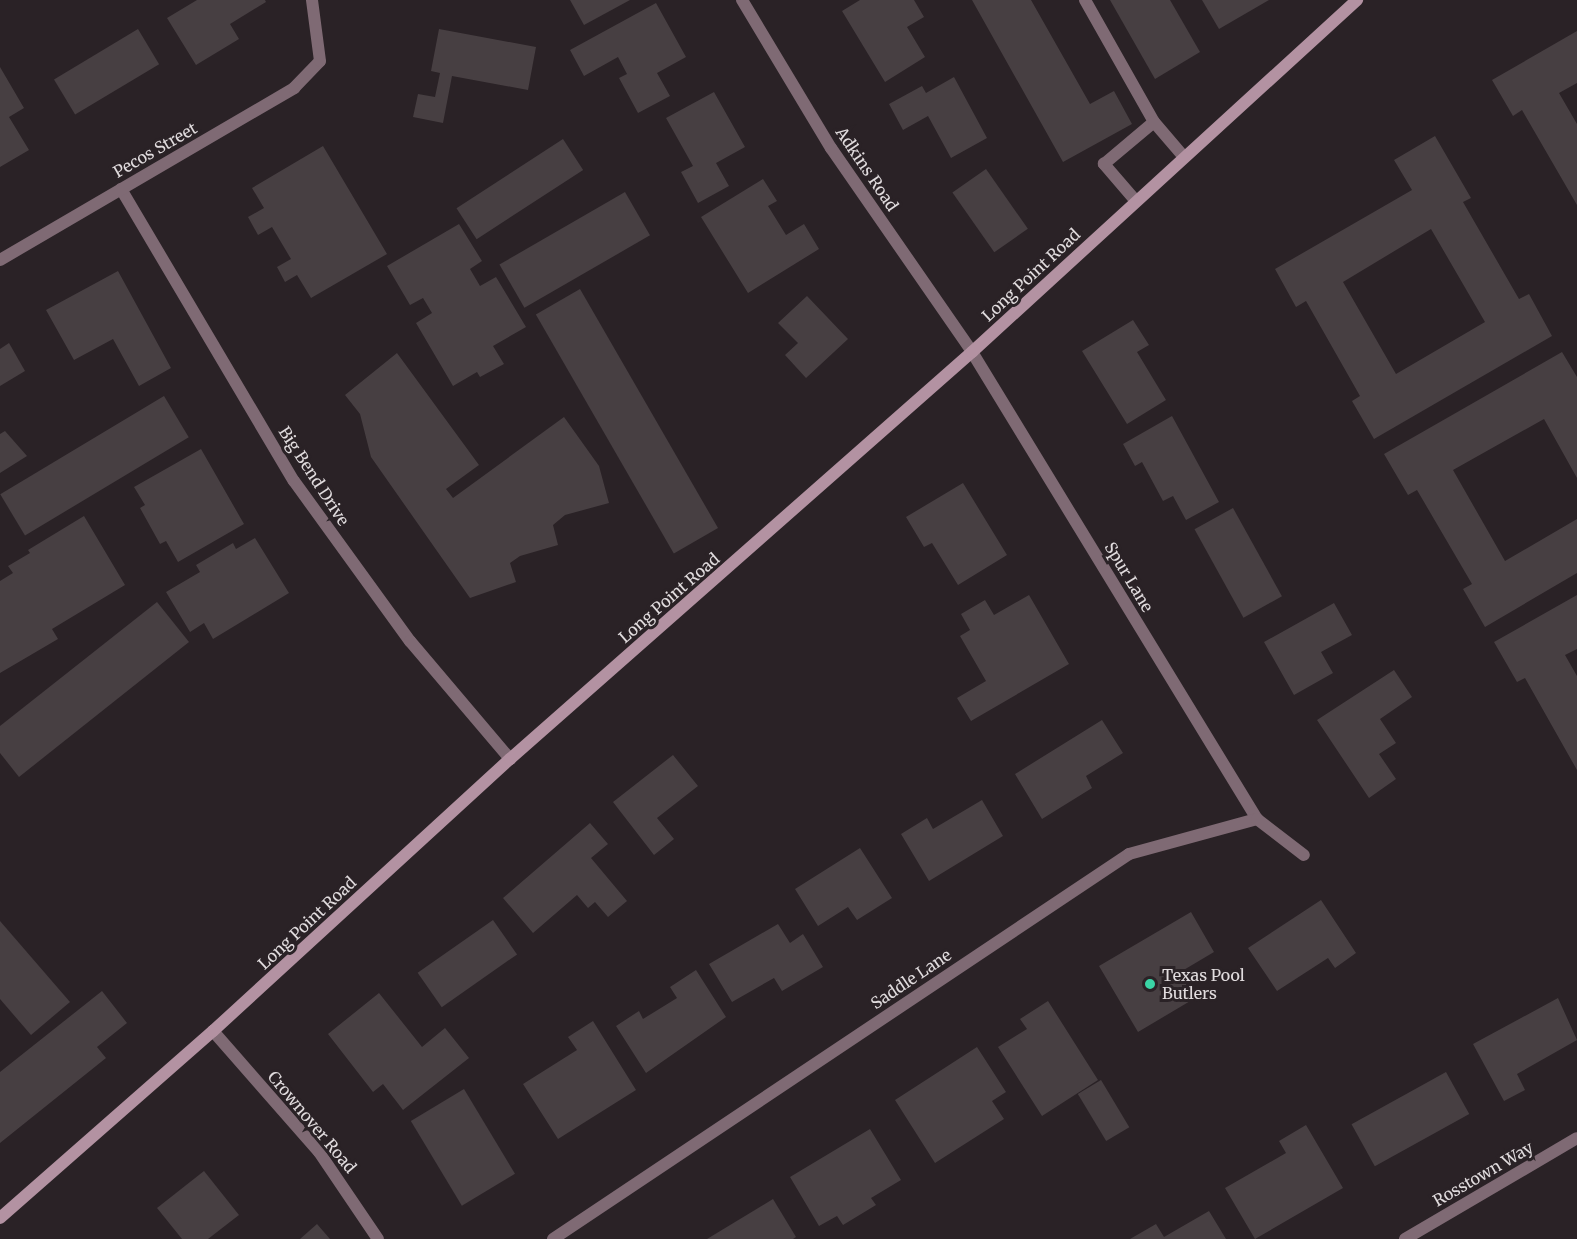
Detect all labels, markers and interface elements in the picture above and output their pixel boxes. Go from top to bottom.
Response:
street label: Pecos Street [110,118,200,182]
street label: Adkins Road [832,123,902,215]
street label: Long Point Road [978,225,1084,325]
street label: Big Bend Drive [275,423,353,529]
street label: Spur Lane [1101,539,1157,615]
street label: Long Point Road [615,549,723,647]
street label: Long Point Road [254,873,360,973]
street label: Saddle Lane [867,945,955,1013]
place label: Texas Pool Butlers [1162,965,1245,1003]
marker: Texas Pool Butlers [1143,977,1157,991]
street label: Crownover Road [264,1067,360,1177]
street label: Rosstown Way [1430,1138,1536,1210]

